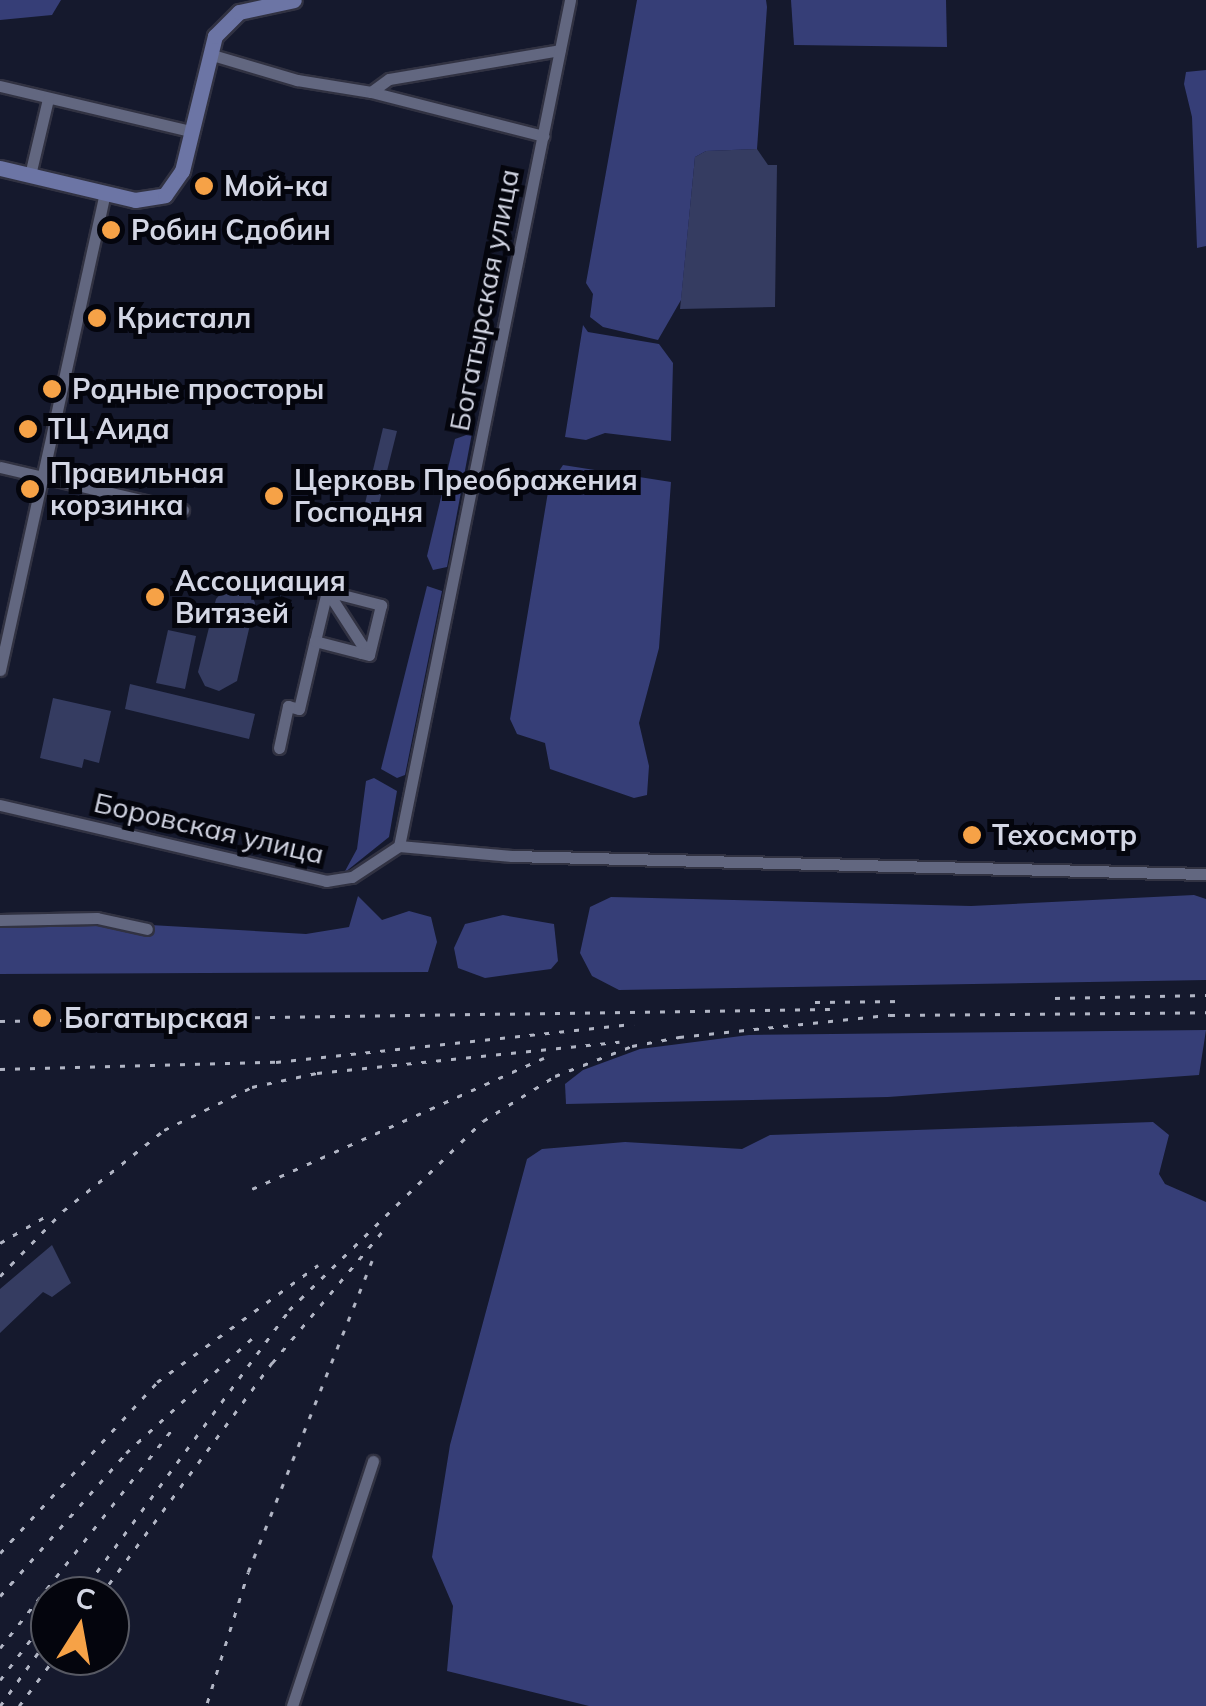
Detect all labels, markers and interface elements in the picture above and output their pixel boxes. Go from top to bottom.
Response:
street label: Богатырская улица [442,166,526,434]
place label: Мой-ка [224,169,329,203]
marker: Мой-ка [193,175,215,197]
place label: Робин Сдобин [131,213,331,247]
marker: Робин Сдобин [100,219,122,241]
place label: Кристалл [117,301,251,335]
marker: Кристалл [86,307,108,329]
place label: Родные просторы [72,372,324,406]
marker: Родные просторы [41,378,63,400]
place label: ТЦ Аида [48,412,170,446]
marker: ТЦ Аида [17,418,39,440]
place label: Правильная корзинка [50,456,224,522]
place label: Церковь Преображения Господня [294,463,638,529]
marker: Правильная корзинка [19,478,41,500]
marker: Церковь Преображения Господня [263,485,285,507]
place label: Ассоциация Витязей [175,564,346,630]
marker: Ассоциация Витязей [144,586,166,608]
street label: Боровская улица [91,785,327,871]
place label: Техосмотр [992,818,1137,852]
marker: Техосмотр [961,824,983,846]
place label: Богатырская [64,1001,249,1035]
marker: Богатырская [29,1005,55,1031]
north arrow [30,1576,130,1676]
text: С [73,1579,98,1617]

